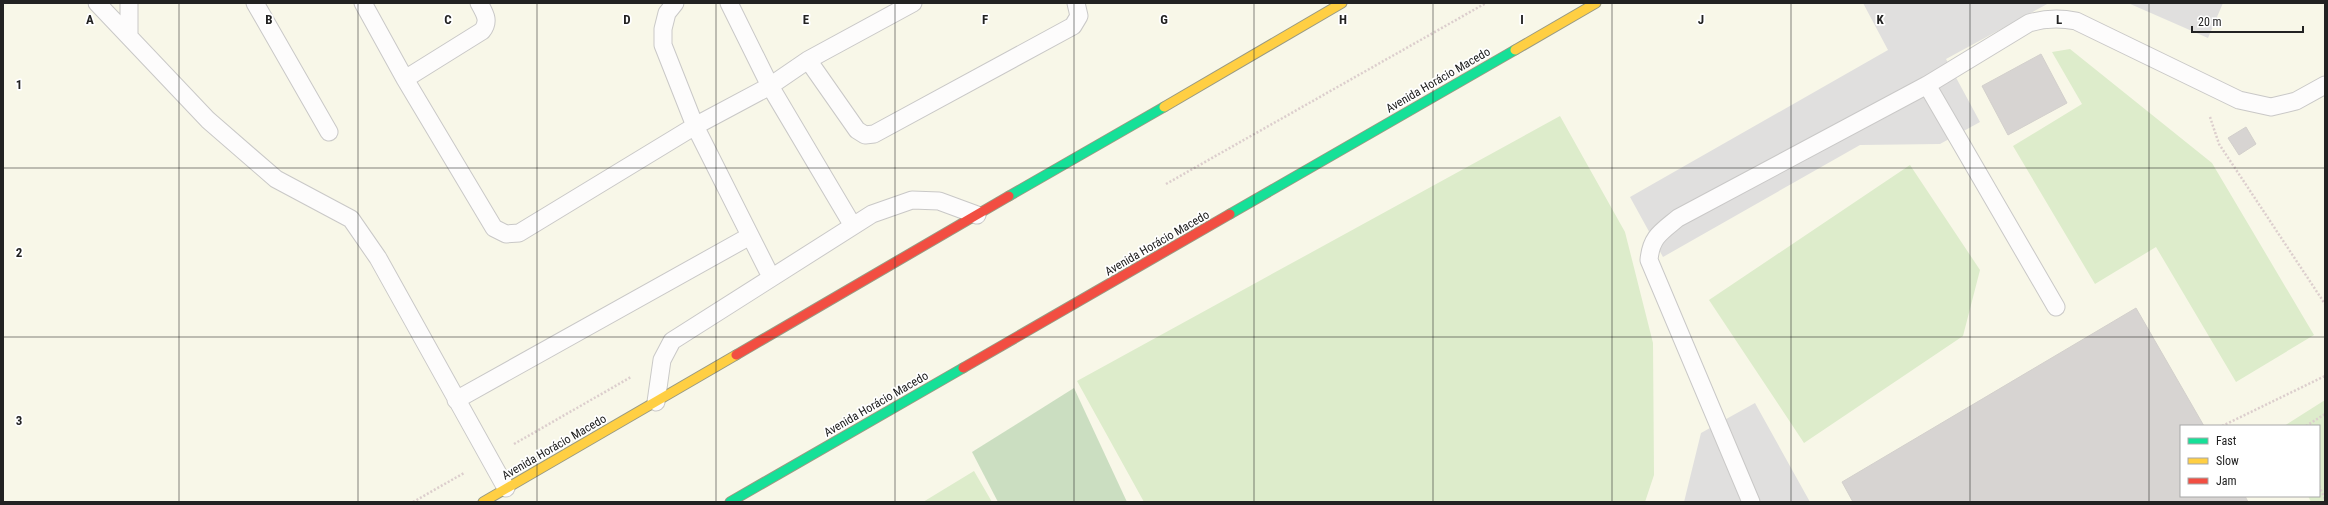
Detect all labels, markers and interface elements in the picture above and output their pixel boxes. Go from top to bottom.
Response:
scale bar [2192,8,2303,34]
text: A [86,12,94,27]
text: B [265,12,273,27]
text: C [444,12,452,27]
text: D [623,12,631,27]
text: E [803,12,810,27]
text: F [982,12,988,27]
text: G [1160,12,1168,27]
text: H [1339,12,1347,27]
text: I [1520,12,1524,27]
text: J [1698,12,1704,27]
text: K [1876,12,1884,27]
text: L [2056,12,2062,27]
text: 20 m [2198,15,2222,29]
street label: Avenida Horácio Macedo [1383,44,1493,116]
text: 1 [16,77,22,92]
street label: Avenida Horácio Macedo [1102,207,1212,279]
text: 2 [16,245,23,260]
street label: Avenida Horácio Macedo [821,368,931,440]
street label: Avenida Horácio Macedo [499,411,609,483]
text: 3 [16,413,22,428]
legend [2180,425,2320,497]
text: Fast [2216,434,2237,448]
text: Slow [2216,454,2239,468]
text: Jam [2216,474,2237,488]

